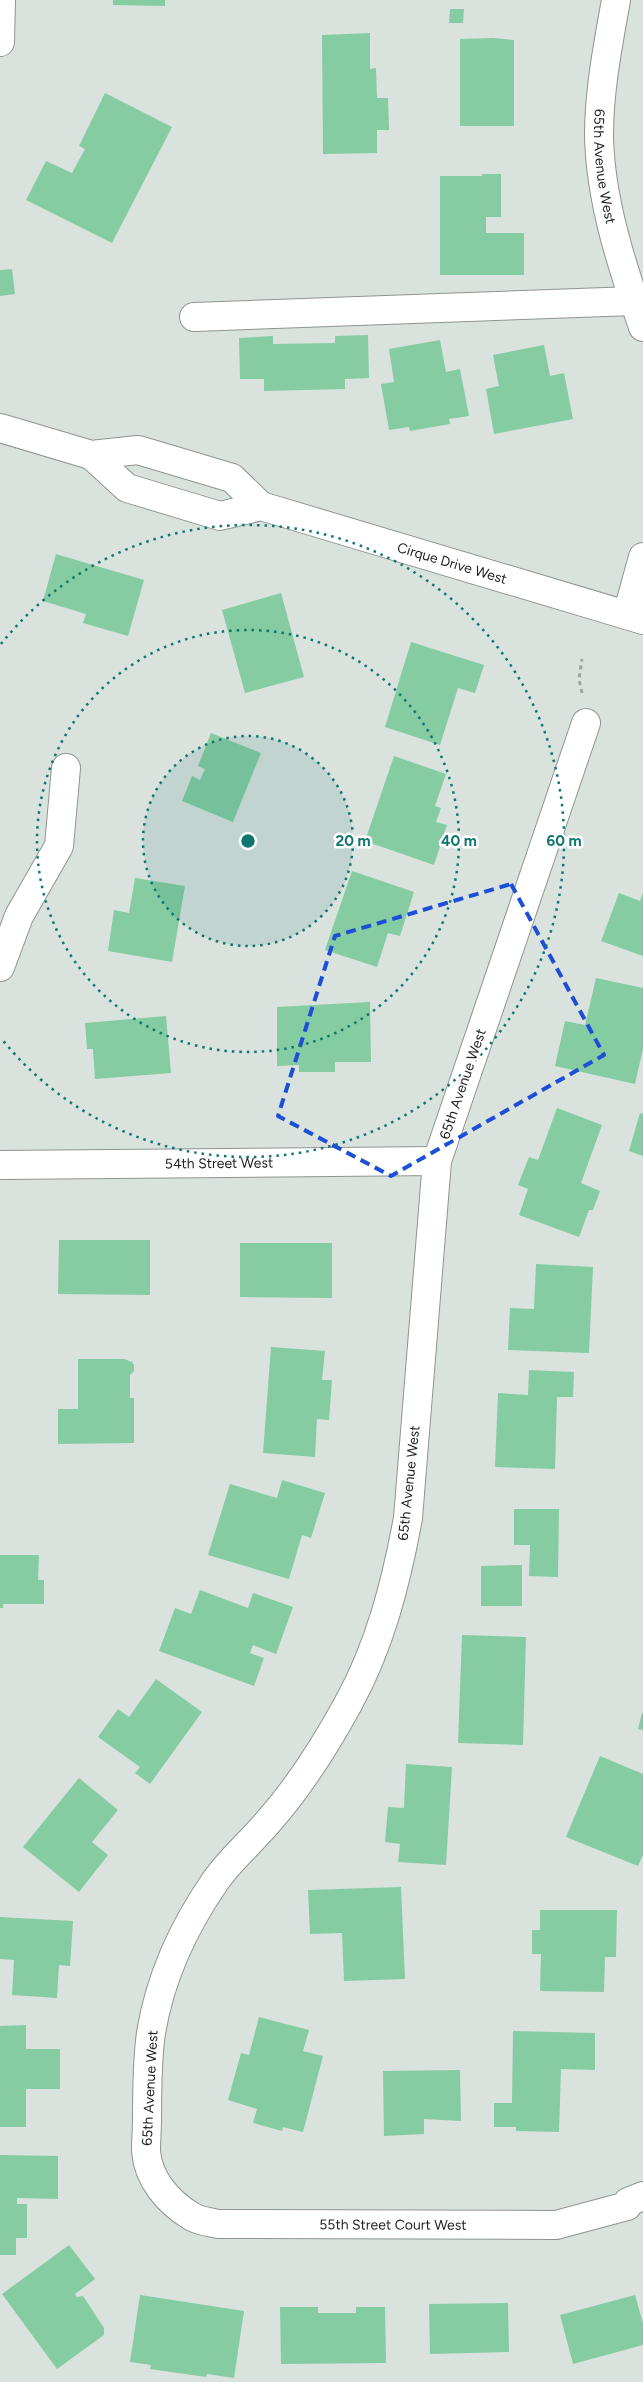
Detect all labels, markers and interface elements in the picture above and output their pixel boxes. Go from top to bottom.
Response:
street label: 65th Avenue West [590,108,620,226]
street label: Cirque Drive West [395,539,509,587]
centre of rings [239,832,257,850]
text: 20 m [335,832,371,850]
text: 40 m [441,832,477,850]
text: 60 m [546,832,582,850]
street label: 65th Avenue West [436,1027,490,1141]
street label: 54th Street West [165,1154,273,1172]
street label: 65th Avenue West [395,1425,423,1541]
street label: 65th Avenue West [138,2030,162,2146]
street label: 55th Street Court West [319,2216,467,2233]

